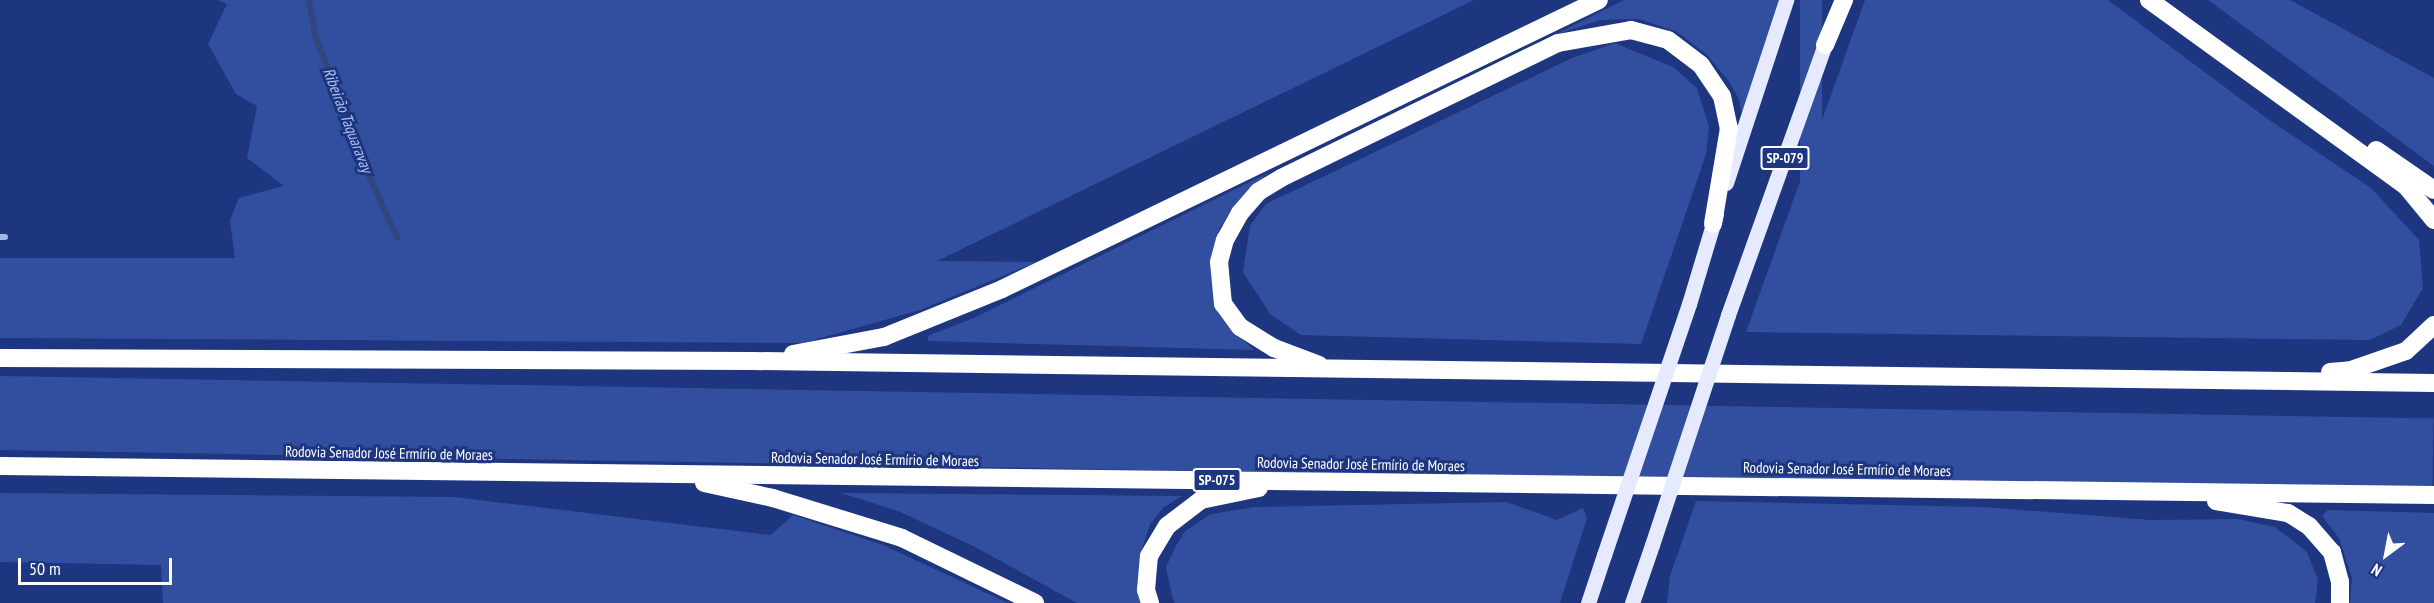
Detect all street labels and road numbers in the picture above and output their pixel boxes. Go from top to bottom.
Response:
road number: SP-079 [1760,147,1810,169]
street label: Rodovia Senador José Ermírio de Moraes [285,442,493,464]
street label: Rodovia Senador José Ermírio de Moraes [771,448,979,470]
street label: Rodovia Senador José Ermírio de Moraes [1257,453,1465,475]
street label: Rodovia Senador José Ermírio de Moraes [1743,458,1951,480]
road number: SP-075 [1192,469,1242,491]

